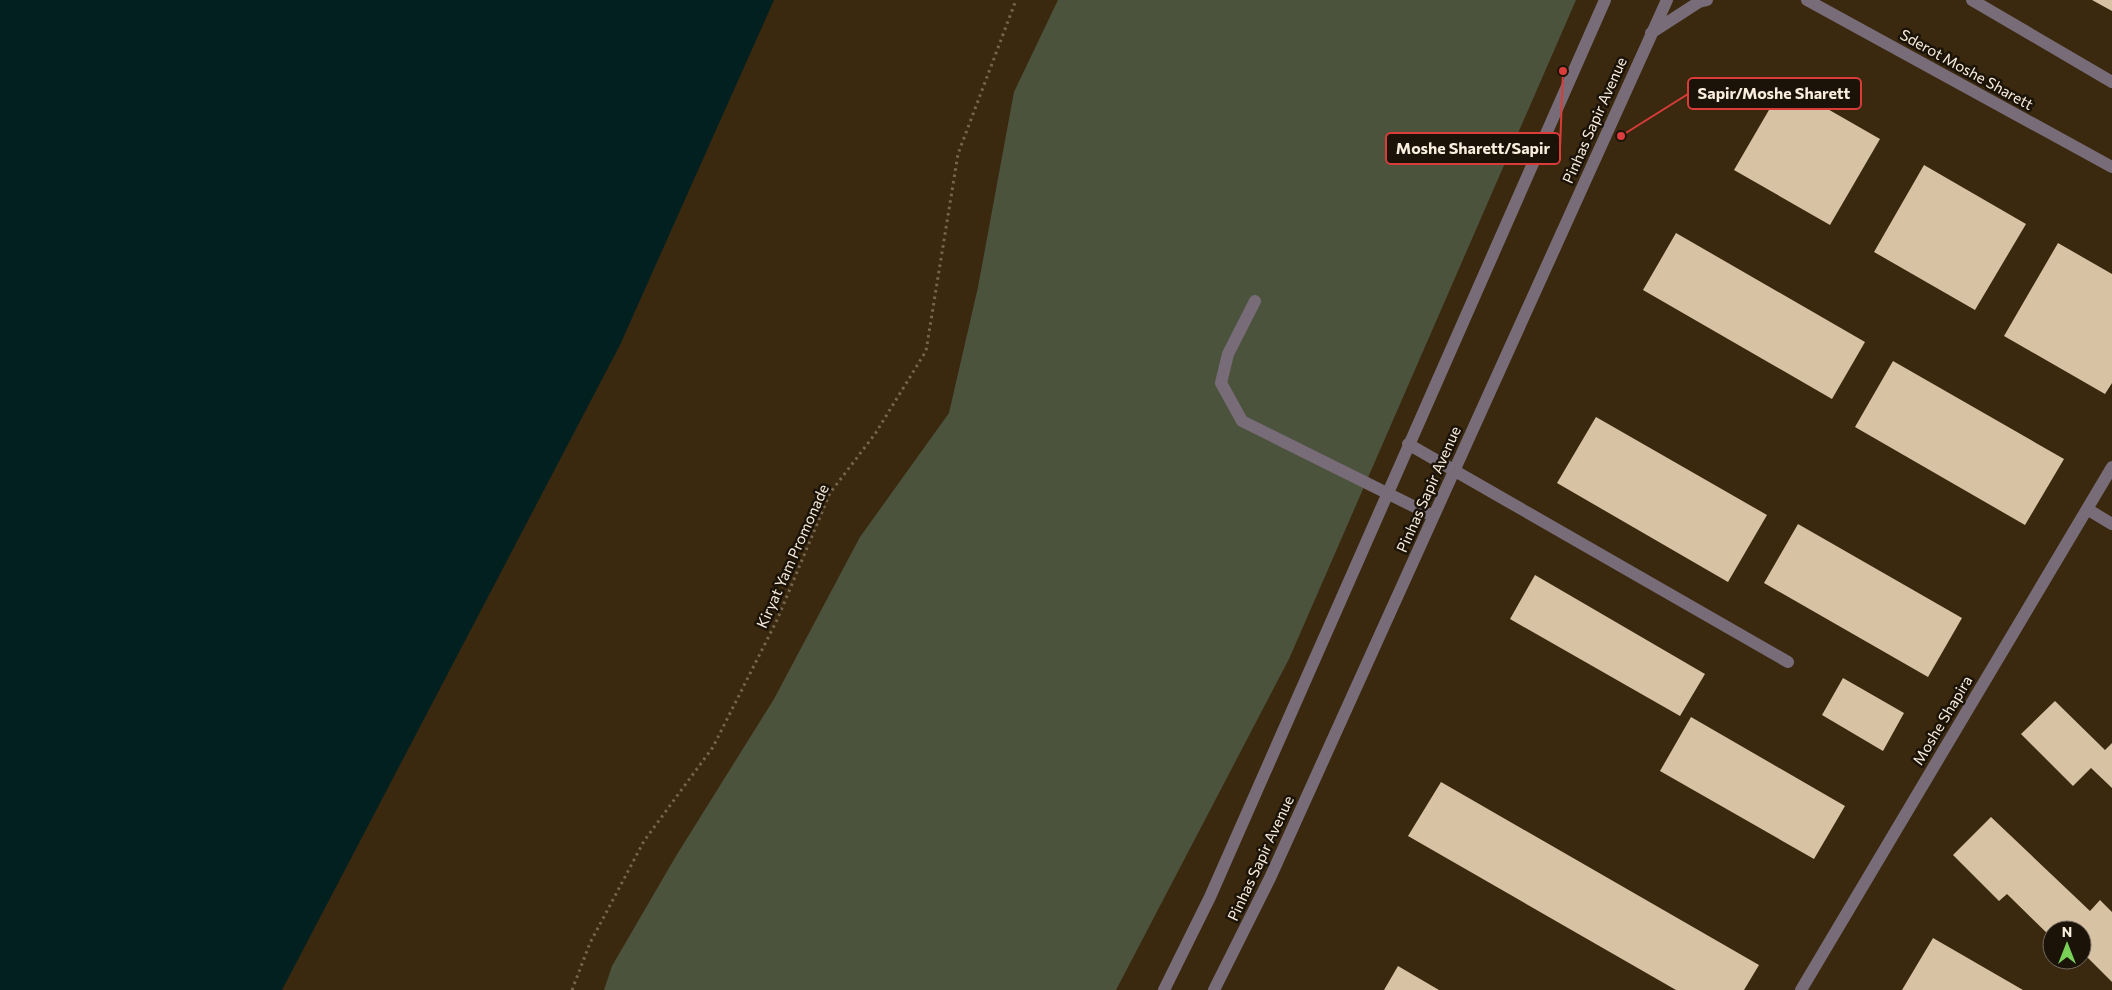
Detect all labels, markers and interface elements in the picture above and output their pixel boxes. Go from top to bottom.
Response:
street label: Sderot Moshe Sharett [1897,25,2037,113]
street label: Pinhas Sapir Avenue [1558,54,1630,186]
callout: Sapir/Moshe Sharett [1688,78,1861,109]
text: Sapir/Moshe Sharett [1698,83,1851,102]
callout: Moshe Sharett/Sapir [1386,133,1560,164]
text: Moshe Sharett/Sapir [1396,138,1551,157]
street label: Pinhas Sapir Avenue [1392,423,1464,555]
street label: Kiryat Yam Promonade [752,481,832,631]
street label: Moshe Shapira [1908,672,1976,768]
street label: Pinhas Sapir Avenue [1223,792,1297,924]
north arrow [2042,920,2092,970]
text: N [2062,923,2072,940]

